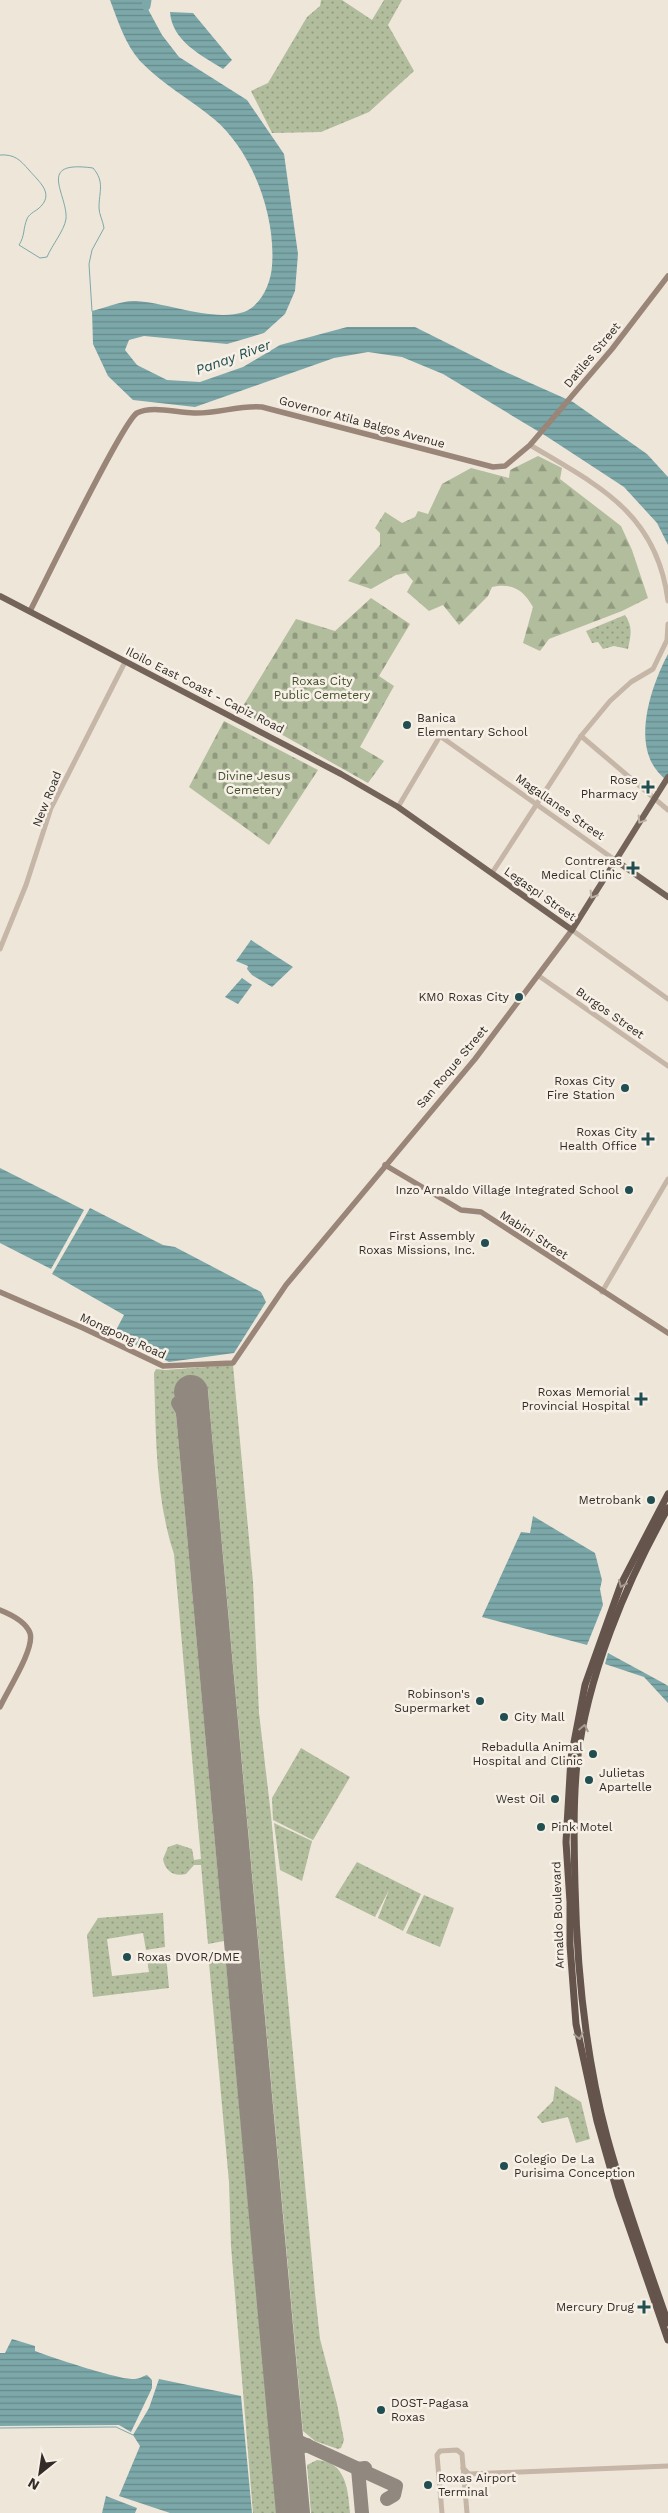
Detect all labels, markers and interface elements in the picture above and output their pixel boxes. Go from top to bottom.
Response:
street label: Datiles Street [561,320,623,390]
water label: Panay River [193,336,273,378]
street label: Governor Atila Balgos Avenue [278,393,447,451]
street label: Iloilo East Coast - Capiz Road [123,644,287,736]
park label: Roxas City Public Cemetery [274,674,371,702]
place label: Banica Elementary School [417,711,528,739]
marker: Banica Elementary School [401,719,413,731]
street label: New Road [30,769,64,829]
park label: Divine Jesus Cemetery [217,769,291,797]
street label: Magallanes Street [513,771,607,843]
place label: Rose Pharmacy [581,773,639,801]
marker: Rose Pharmacy [642,781,654,793]
one-way arrow [637,815,647,824]
place label: Contreras Medical Clinic [541,854,622,882]
marker: Contreras Medical Clinic [626,861,640,875]
street label: Legaspi Street [501,864,579,924]
one-way arrow [590,890,600,899]
street label: Burgos Street [573,984,647,1042]
place label: KM0 Roxas City [418,990,510,1004]
marker: KM0 Roxas City [513,991,525,1003]
street label: San Roque Street [414,1023,490,1111]
place label: Roxas City Fire Station [547,1074,616,1102]
marker: Roxas City Fire Station [619,1082,631,1094]
place label: Roxas City Health Office [559,1125,638,1153]
marker: Roxas City Health Office [641,1132,655,1146]
place label: Inzo Arnaldo Village Integrated School [395,1183,619,1197]
marker: Inzo Arnaldo Village Integrated School [623,1184,635,1196]
street label: Mabini Street [497,1208,571,1262]
place label: First Assembly Roxas Missions, Inc. [358,1229,476,1257]
marker: First Assembly Roxas Missions, Inc. [479,1237,491,1249]
street label: Mongpong Road [78,1310,168,1362]
place label: Roxas Memorial Provincial Hospital [521,1385,630,1413]
marker: Roxas Memorial Provincial Hospital [634,1392,648,1406]
place label: Metrobank [579,1493,641,1507]
marker: Metrobank [645,1494,657,1506]
one-way arrow [617,1579,628,1588]
place label: Robinson's Supermarket [394,1687,470,1715]
marker: Robinson's Supermarket [474,1695,486,1707]
place label: City Mall [514,1710,565,1724]
marker: City Mall [498,1711,510,1723]
one-way arrow [578,1723,589,1732]
place label: Rebadulla Animal Hospital and Clinic [473,1740,583,1768]
marker: Rebadulla Animal Hospital and Clinic [587,1748,599,1760]
place label: Julietas Apartelle [599,1766,652,1794]
marker: Julietas Apartelle [583,1774,595,1786]
place label: West Oil [496,1792,545,1806]
marker: West Oil [549,1793,561,1805]
place label: Pink Motel [551,1820,613,1834]
marker: Pink Motel [535,1821,547,1833]
street label: Arnaldo Boulevard [549,1861,567,1969]
place label: Roxas DVOR/DME [137,1950,240,1964]
marker: Roxas DVOR/DME [121,1951,133,1963]
one-way arrow [573,2031,584,2040]
place label: Colegio De La Purisima Conception [514,2152,635,2180]
marker: Colegio De La Purisima Conception [498,2160,510,2172]
place label: Mercury Drug [556,2300,635,2314]
marker: Mercury Drug [638,2301,650,2313]
place label: DOST-Pagasa Roxas [391,2396,469,2424]
marker: DOST-Pagasa Roxas [375,2404,387,2416]
north arrow [15,2448,65,2498]
place label: Roxas Airport Terminal [438,2471,516,2499]
text: N [25,2475,42,2494]
marker: Roxas Airport Terminal [422,2479,434,2491]

